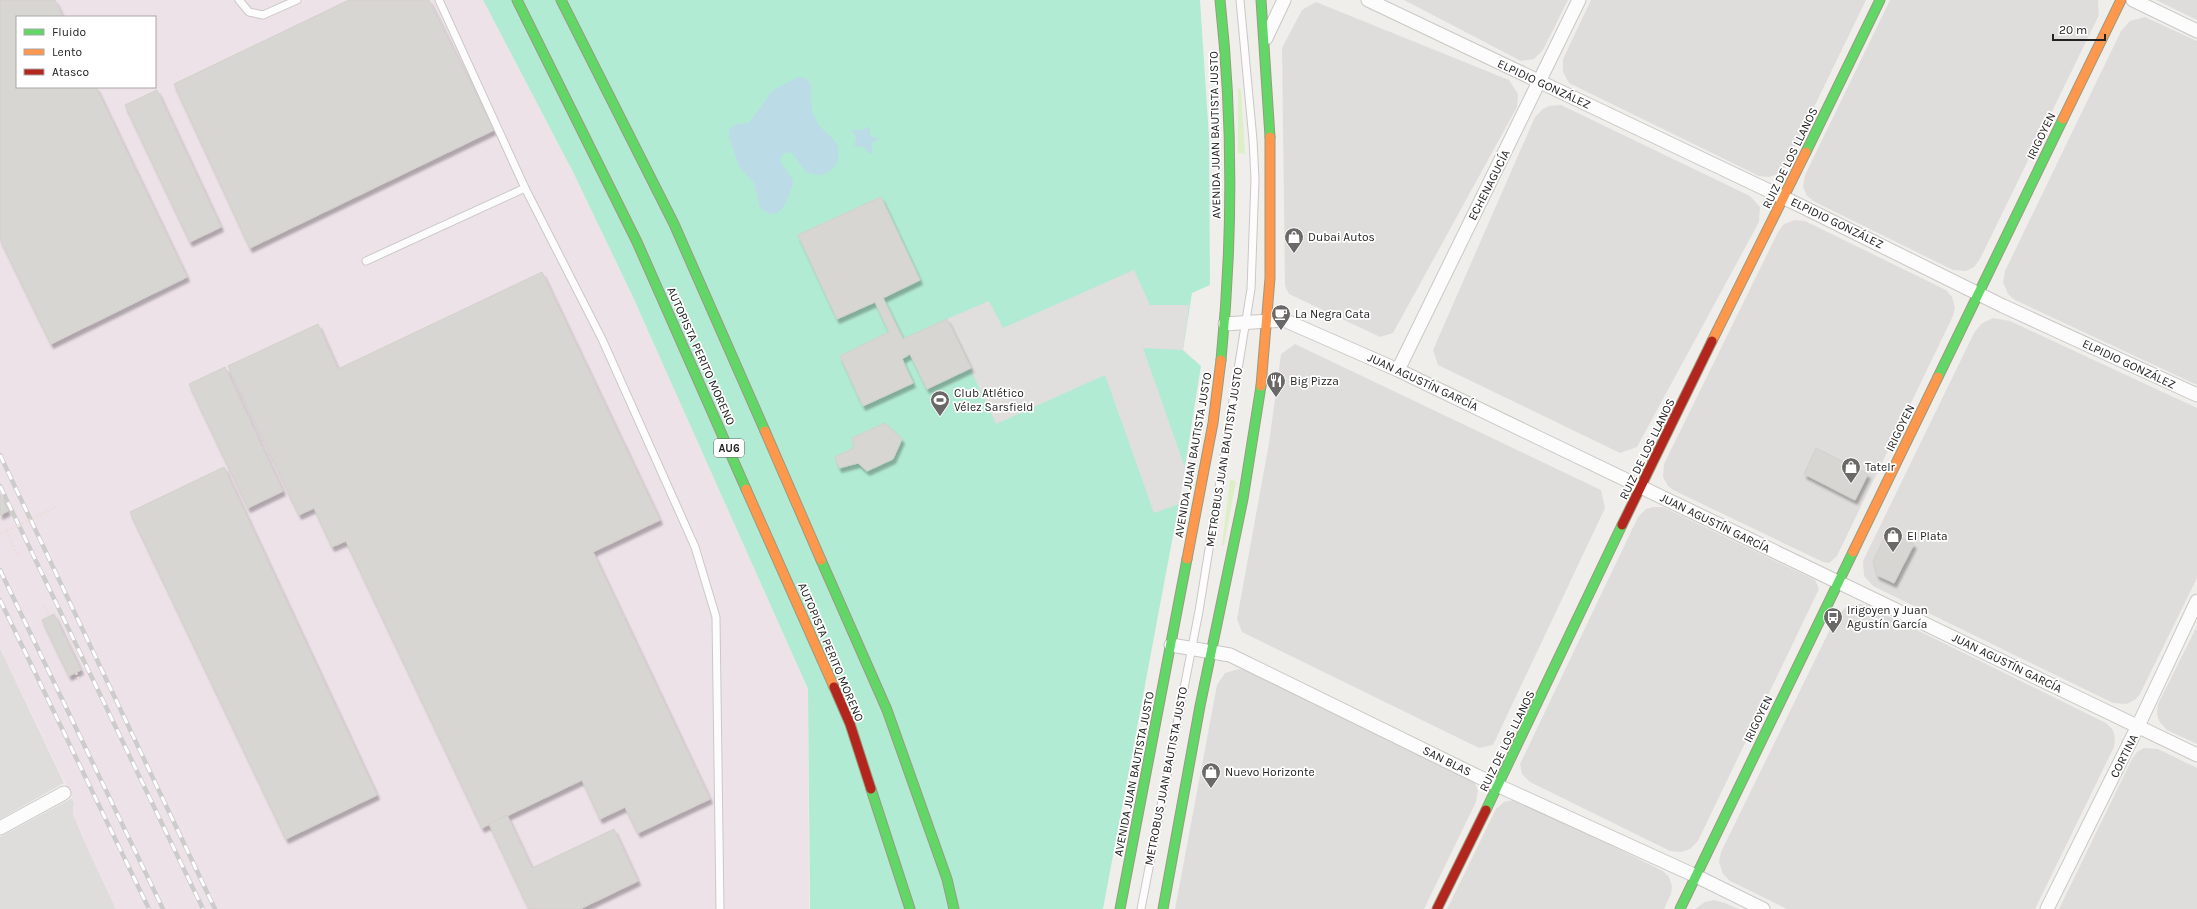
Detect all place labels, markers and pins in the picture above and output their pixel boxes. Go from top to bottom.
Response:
shop icon: Dubai Autos [1283,226,1305,254]
place label: Dubai Autos [1308,230,1375,244]
cafe icon: La Negra Cata [1270,303,1292,331]
place label: La Negra Cata [1295,307,1370,321]
restaurant icon: Big Pizza [1265,370,1287,398]
place label: Big Pizza [1290,374,1339,388]
place label: Club Atlético Vélez Sarsfield [954,386,1033,414]
sports icon: Club Atlético Vélez Sarsfield [929,389,951,417]
shop icon: Tatelr [1840,456,1862,484]
place label: Tatelr [1865,460,1896,474]
shop icon: El Plata [1882,525,1904,553]
place label: El Plata [1907,529,1948,543]
place label: Irigoyen y Juan Agustín García [1847,603,1928,631]
bus stop icon: Irigoyen y Juan Agustín García [1822,606,1844,634]
shop icon: Nuevo Horizonte [1200,761,1222,789]
place label: Nuevo Horizonte [1225,765,1315,779]

